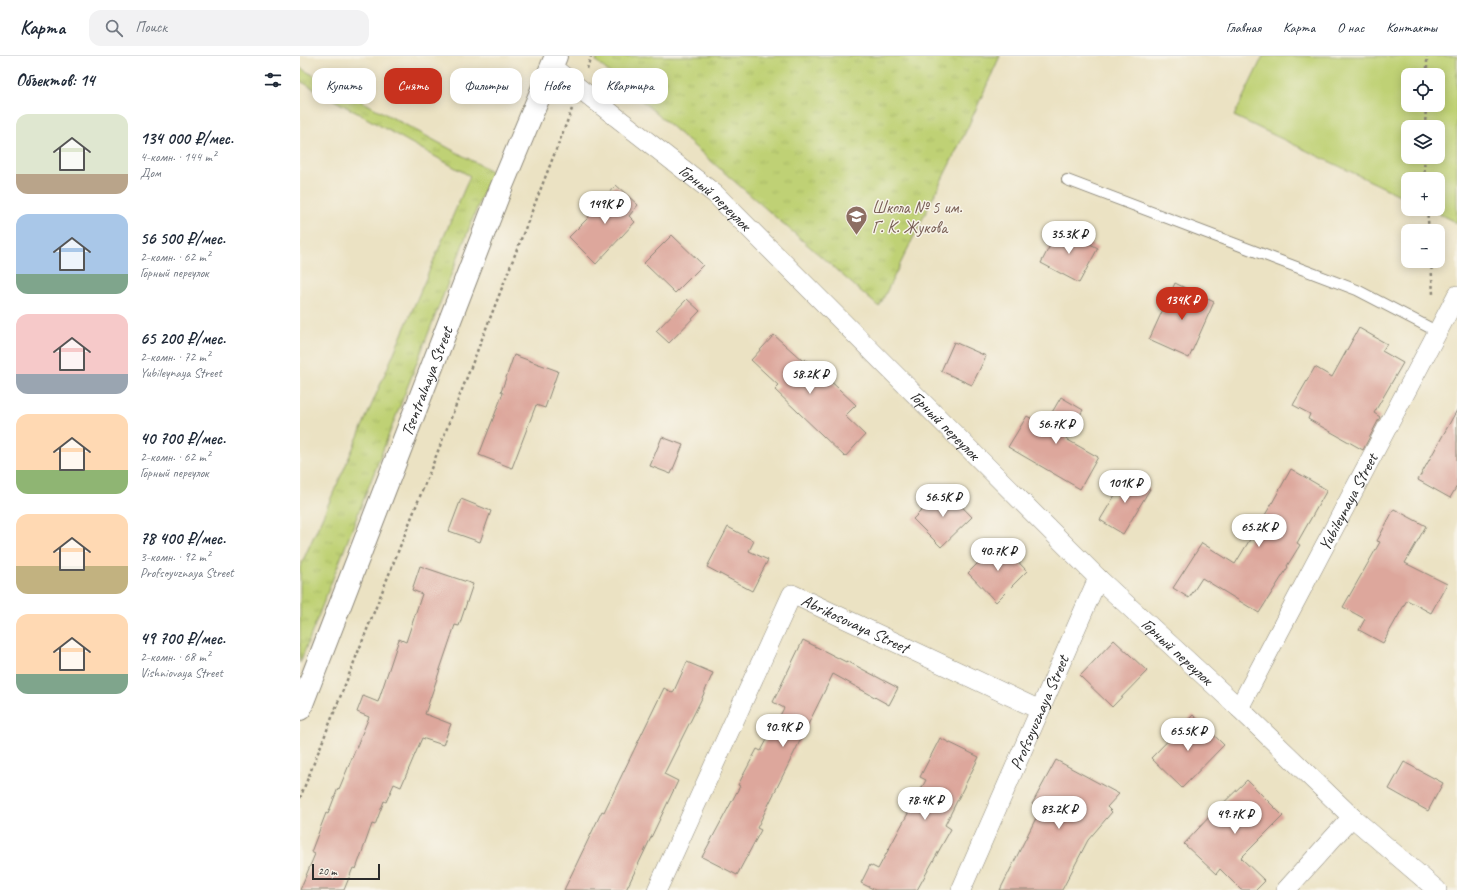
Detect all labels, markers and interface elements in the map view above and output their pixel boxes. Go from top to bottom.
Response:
search box [89,10,369,46]
text: Карта [20,16,65,40]
icon: search [103,17,125,39]
text: Поиск [135,18,167,37]
text: Главная [1226,19,1261,36]
text: Карта [1283,19,1315,36]
text: О нас [1337,19,1364,36]
text: Контакты [1386,19,1437,36]
chip: Купить [312,68,376,104]
chip: Снять [384,68,442,104]
chip: Фильтры [450,68,522,104]
chip: Новое [530,68,584,104]
chip: Квартира [592,68,668,104]
map controls [1401,68,1445,268]
button: locate [1401,68,1445,112]
icon: filters [262,69,284,91]
text: Объектов: 14 [16,70,95,91]
button: layers [1401,120,1445,164]
text: 134 000 ₽/мес. [140,128,233,149]
icon: home [48,130,96,178]
text: 4-комн. · 144 m² [140,149,216,165]
street label: Горный переулок [675,160,757,236]
text: Дом [140,165,161,181]
button: + [1401,172,1445,216]
pin: 149K ₽ [572,191,638,225]
text: 149K ₽ [588,196,622,212]
place label: Школа № 5 им. Г. К. Жукова [872,197,963,238]
school or university icon: Школа № 5 им. Г. К. Жукова [843,204,869,237]
pin: 35.3K ₽ [1032,221,1106,255]
button: − [1401,224,1445,268]
text: 35.3K ₽ [1051,226,1087,242]
text: 56 500 ₽/мес. [140,228,225,249]
icon: home [48,230,96,278]
text: 2-комн. · 62 m² [140,249,210,265]
text: Горный переулок [140,265,209,281]
pin: 134K ₽ [1149,287,1215,321]
text: 134K ₽ [1165,292,1199,308]
street label: Tsentralnaya Street [396,322,458,439]
text: 65 200 ₽/мес. [140,328,226,349]
icon: home [48,330,96,378]
text: 2-комн. · 72 m² [140,349,210,365]
pin: 58.2K ₽ [773,361,847,395]
text: Yubileynaya Street [140,365,222,381]
text: 58.2K ₽ [792,366,828,382]
street label: Горный переулок [906,386,986,466]
pin: 56.7K ₽ [1019,411,1093,445]
text: 56.7K ₽ [1038,416,1074,432]
text: 40 700 ₽/мес. [140,428,226,449]
icon: home [48,430,96,478]
street label: Yubileynaya Street [1313,448,1383,554]
text: 2-комн. · 62 m² [140,449,210,465]
text: Горный переулок [140,465,209,481]
pin: 101K ₽ [1092,470,1158,504]
text: 101K ₽ [1108,475,1142,491]
pin: 56.5K ₽ [906,484,980,518]
text: 56.5K ₽ [925,489,961,505]
pin: 65.2K ₽ [1222,514,1296,548]
text: 65.2K ₽ [1241,519,1277,535]
text: 78 400 ₽/мес. [140,528,226,549]
icon: home [48,530,96,578]
pin: 40.7K ₽ [961,538,1035,572]
text: 40.7K ₽ [980,543,1016,559]
text: 3-комн. · 92 m² [140,549,210,565]
text: Profsoyuznaya Street [140,565,234,581]
street label: Abrikosovaya Street [798,589,914,659]
street label: Горный переулок [1137,613,1219,691]
text: 49 700 ₽/мес. [140,628,225,649]
icon: home [48,630,96,678]
text: 2-комн. · 68 m² [140,649,210,665]
street label: Profsoyuznaya Street [1005,650,1074,773]
text: Vishniovaya Street [140,665,223,681]
pin: 90.9K ₽ [746,714,820,748]
pin: 65.5K ₽ [1151,718,1225,752]
text: 90.9K ₽ [765,719,801,735]
text: 65.5K ₽ [1170,723,1206,739]
pin: 78.4K ₽ [888,787,962,821]
text: 78.4K ₽ [907,792,943,808]
pin: 83.2K ₽ [1022,796,1096,830]
text: 83.2K ₽ [1041,801,1077,817]
pin: 49.7K ₽ [1198,801,1272,835]
text: 49.7K ₽ [1217,806,1253,822]
scale bar [312,862,380,881]
text: 20 m [318,864,337,878]

